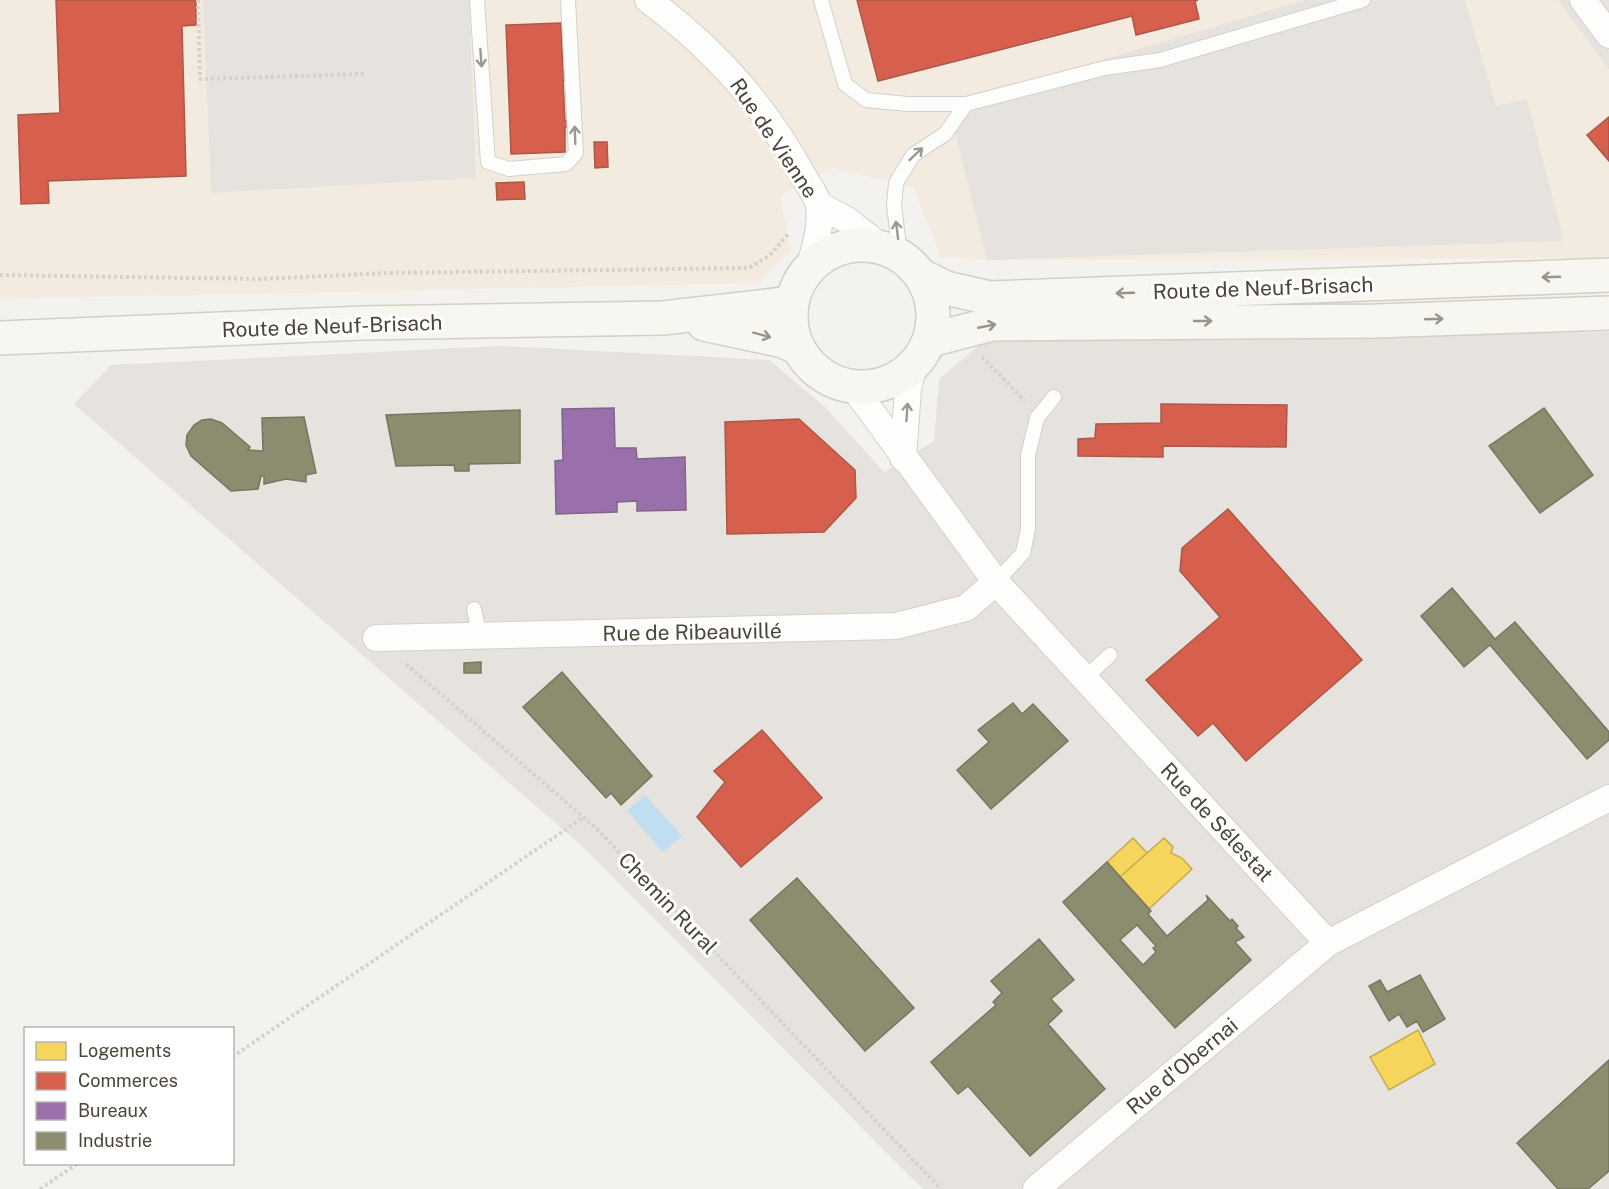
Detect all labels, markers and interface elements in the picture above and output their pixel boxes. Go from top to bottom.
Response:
one-way arrow [476,48,487,68]
street label: Rue de Vienne [725,73,823,203]
one-way arrow [570,126,581,146]
one-way arrow [908,147,923,161]
one-way arrow [892,221,903,241]
street label: Route de Neuf-Brisach [1152,272,1374,304]
one-way arrow [1541,272,1561,283]
one-way arrow [1115,288,1135,299]
street label: Route de Neuf-Brisach [221,310,443,342]
one-way arrow [1423,313,1443,324]
one-way arrow [1192,315,1212,327]
one-way arrow [977,320,996,331]
one-way arrow [752,330,771,342]
one-way arrow [901,403,912,423]
street label: Rue de Ribeauvillé [602,618,782,646]
street label: Rue de Sélestat [1155,757,1279,887]
street label: Chemin Rural [613,847,723,959]
street label: Rue d'Obernai [1121,1012,1243,1120]
legend [24,1027,234,1165]
text: Logements [78,1040,171,1061]
text: Commerces [78,1070,178,1091]
text: Bureaux [78,1100,148,1121]
text: Industrie [78,1130,152,1151]

